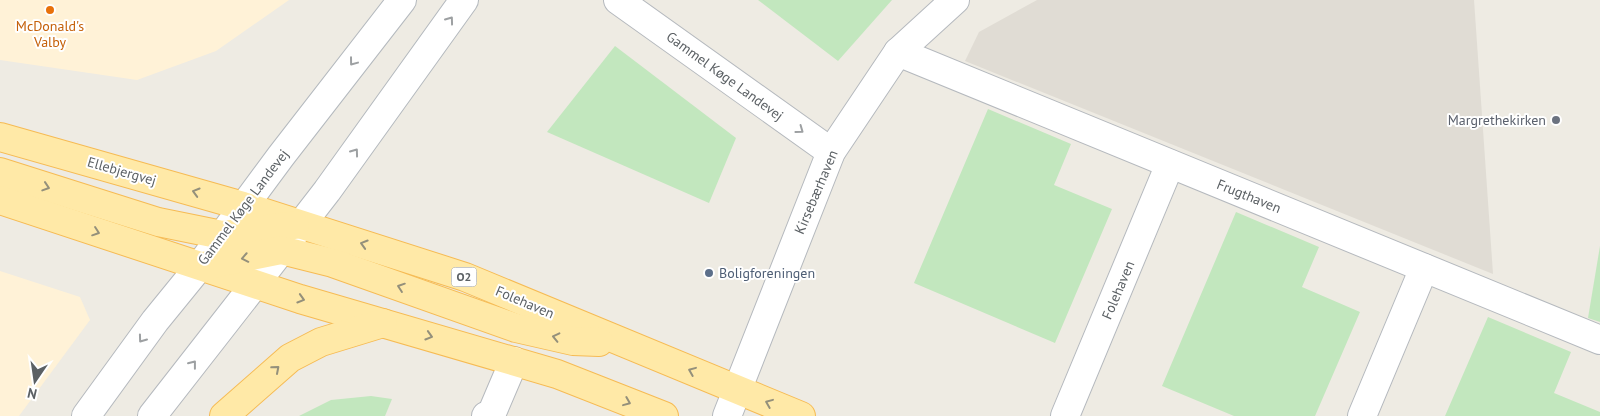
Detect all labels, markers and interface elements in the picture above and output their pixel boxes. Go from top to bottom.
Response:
marker: McDonald's Valby [44,4,56,16]
one-way arrow [444,16,453,26]
place label: McDonald's Valby [16,17,84,51]
street label: Gammel Køge Landevej [663,27,787,125]
one-way arrow [350,56,359,66]
place label: Margrethekirken [1448,111,1546,129]
marker: Margrethekirken [1550,114,1562,126]
one-way arrow [794,124,804,133]
street label: Gammel Køge Landevej [194,146,292,268]
street label: Kirsebærhaven [790,147,842,237]
one-way arrow [349,148,358,157]
street label: Ellebjergvej [85,153,159,189]
street label: Frugthaven [1214,175,1284,217]
one-way arrow [42,182,50,192]
one-way arrow [193,188,201,198]
one-way arrow [91,226,100,236]
one-way arrow [360,240,368,250]
one-way arrow [241,252,249,262]
street label: Folehaven [1098,258,1138,322]
place label: Boligforeningen [719,264,815,282]
marker: Boligforeningen [703,267,715,279]
road number: O2 [452,268,476,286]
street label: Folehaven [493,282,557,322]
one-way arrow [398,283,406,293]
one-way arrow [297,294,305,304]
one-way arrow [425,331,433,341]
one-way arrow [551,332,560,343]
one-way arrow [139,333,148,343]
north arrow [10,356,60,406]
one-way arrow [188,361,196,370]
one-way arrow [271,366,280,375]
one-way arrow [688,367,697,378]
text: N [26,384,39,403]
one-way arrow [622,395,631,406]
one-way arrow [765,399,774,409]

